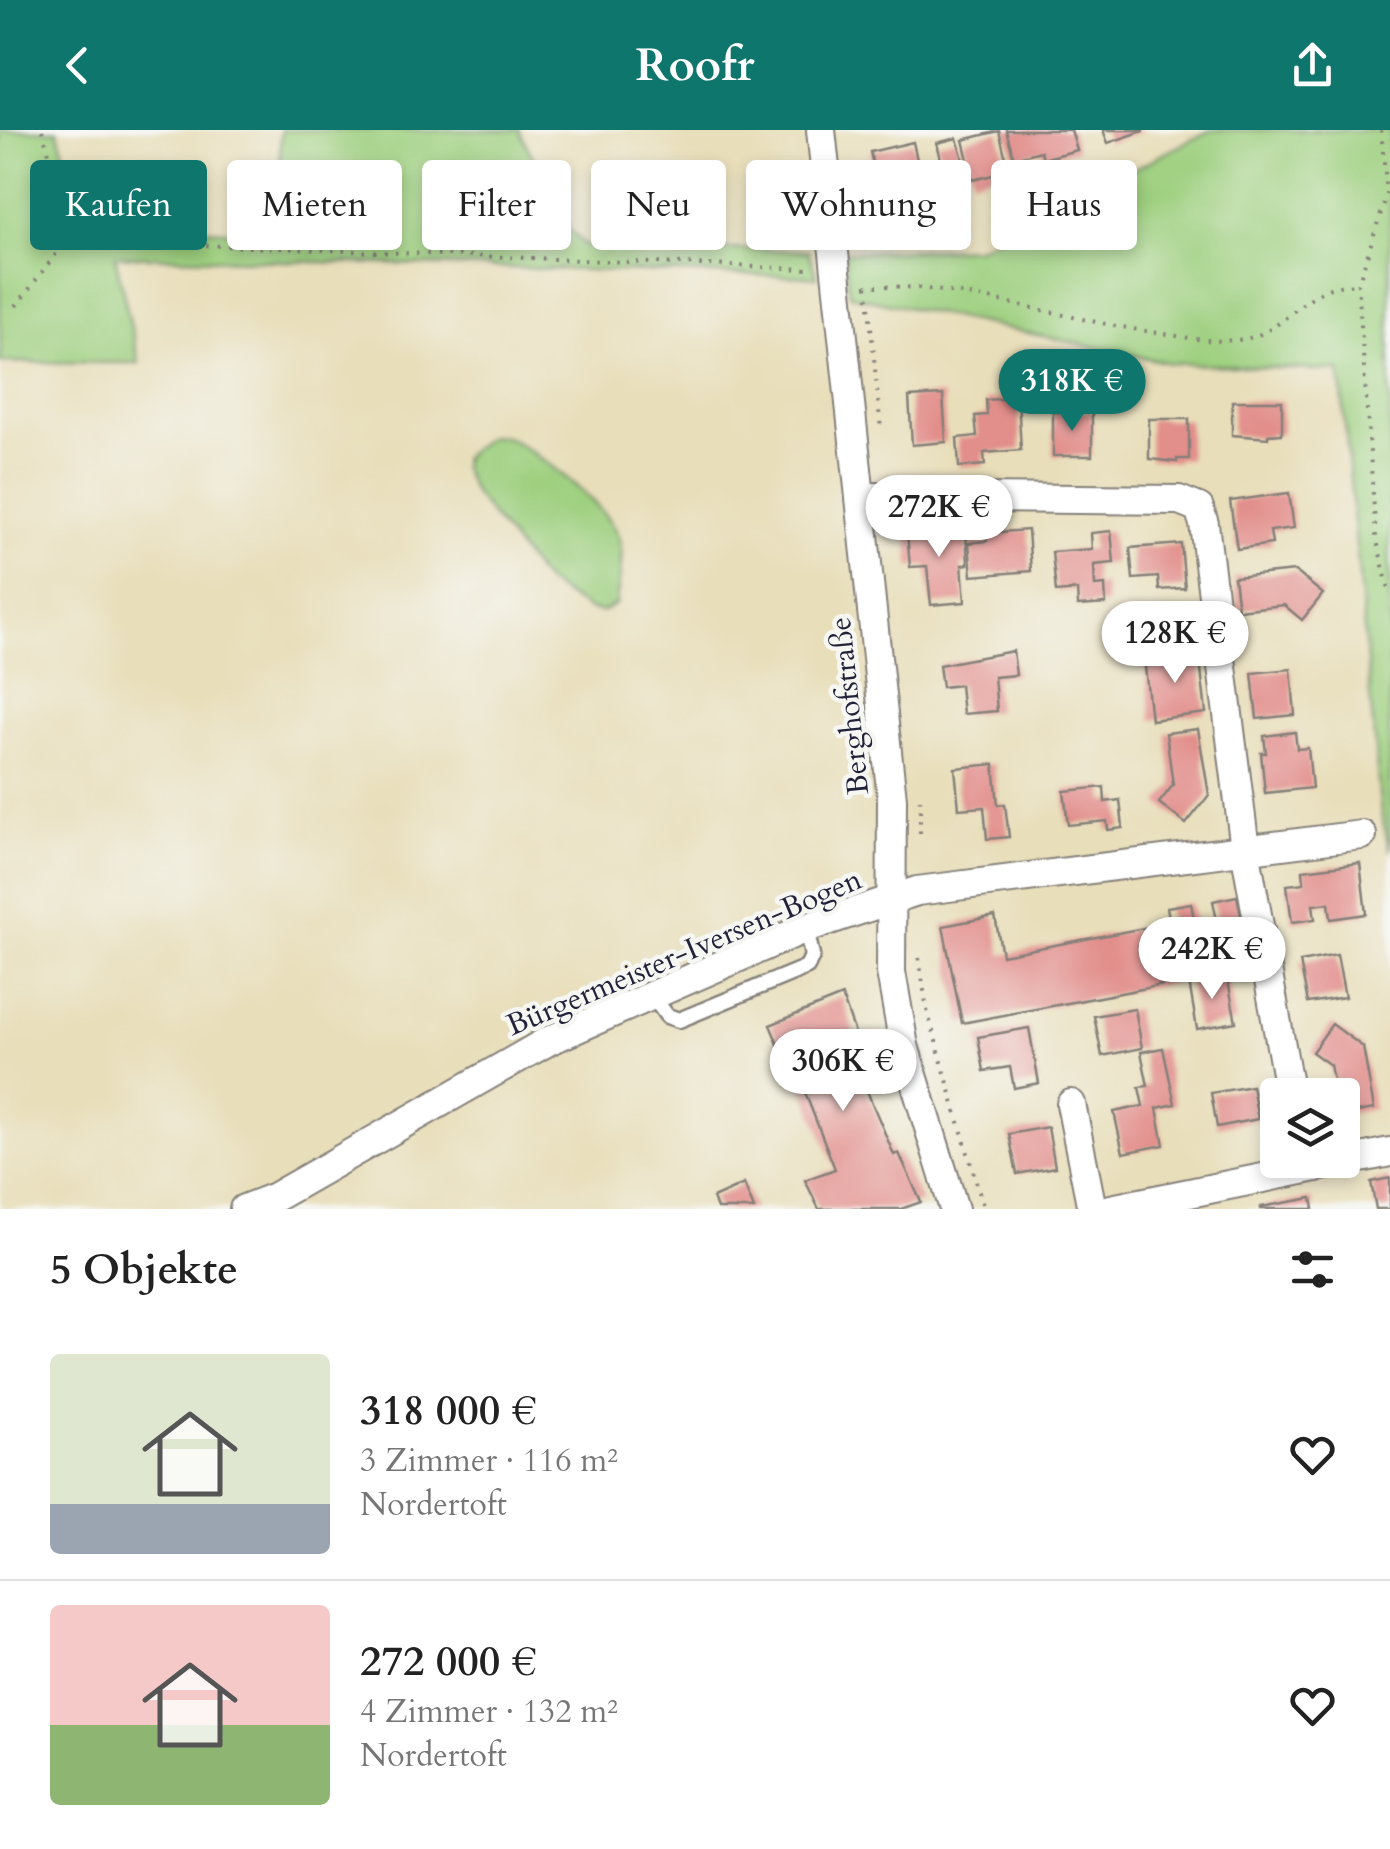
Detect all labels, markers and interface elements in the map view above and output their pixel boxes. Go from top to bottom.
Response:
text: Roofr [635,35,755,96]
icon: back [50,38,105,93]
icon: share [1285,38,1340,93]
chip: Kaufen [30,160,207,250]
chip: Mieten [227,160,402,250]
chip: Filter [422,160,571,250]
chip: Neu [591,160,726,250]
chip: Wohnung [746,160,971,250]
chip: Haus [991,160,1137,250]
pin: 318K € [991,349,1153,434]
text: 318K € [1021,359,1123,403]
pin: 272K € [858,475,1020,560]
text: 272K € [888,485,990,529]
pin: 128K € [1094,601,1256,686]
text: 128K € [1124,611,1226,655]
street label: Berghofstraße [820,615,879,797]
street label: Bürgermeister-Iversen-Bogen [500,859,868,1046]
pin: 242K € [1131,917,1293,1002]
text: 242K € [1161,927,1263,971]
pin: 306K € [762,1029,924,1114]
text: 306K € [792,1039,894,1083]
map controls [1260,1078,1360,1178]
button: layers [1260,1078,1360,1178]
text: 5 Objekte [50,1241,238,1298]
icon: filters [1285,1242,1340,1297]
text: 318 000 € [360,1382,537,1439]
icon: home [130,1394,250,1514]
icon: heart [1285,1427,1340,1482]
text: 3 Zimmer · 116 m² [360,1439,618,1483]
text: Nordertoft [360,1483,507,1527]
text: 272 000 € [360,1633,537,1690]
icon: home [130,1645,250,1765]
icon: heart [1285,1678,1340,1733]
text: 4 Zimmer · 132 m² [360,1690,618,1734]
text: Nordertoft [360,1734,507,1778]

